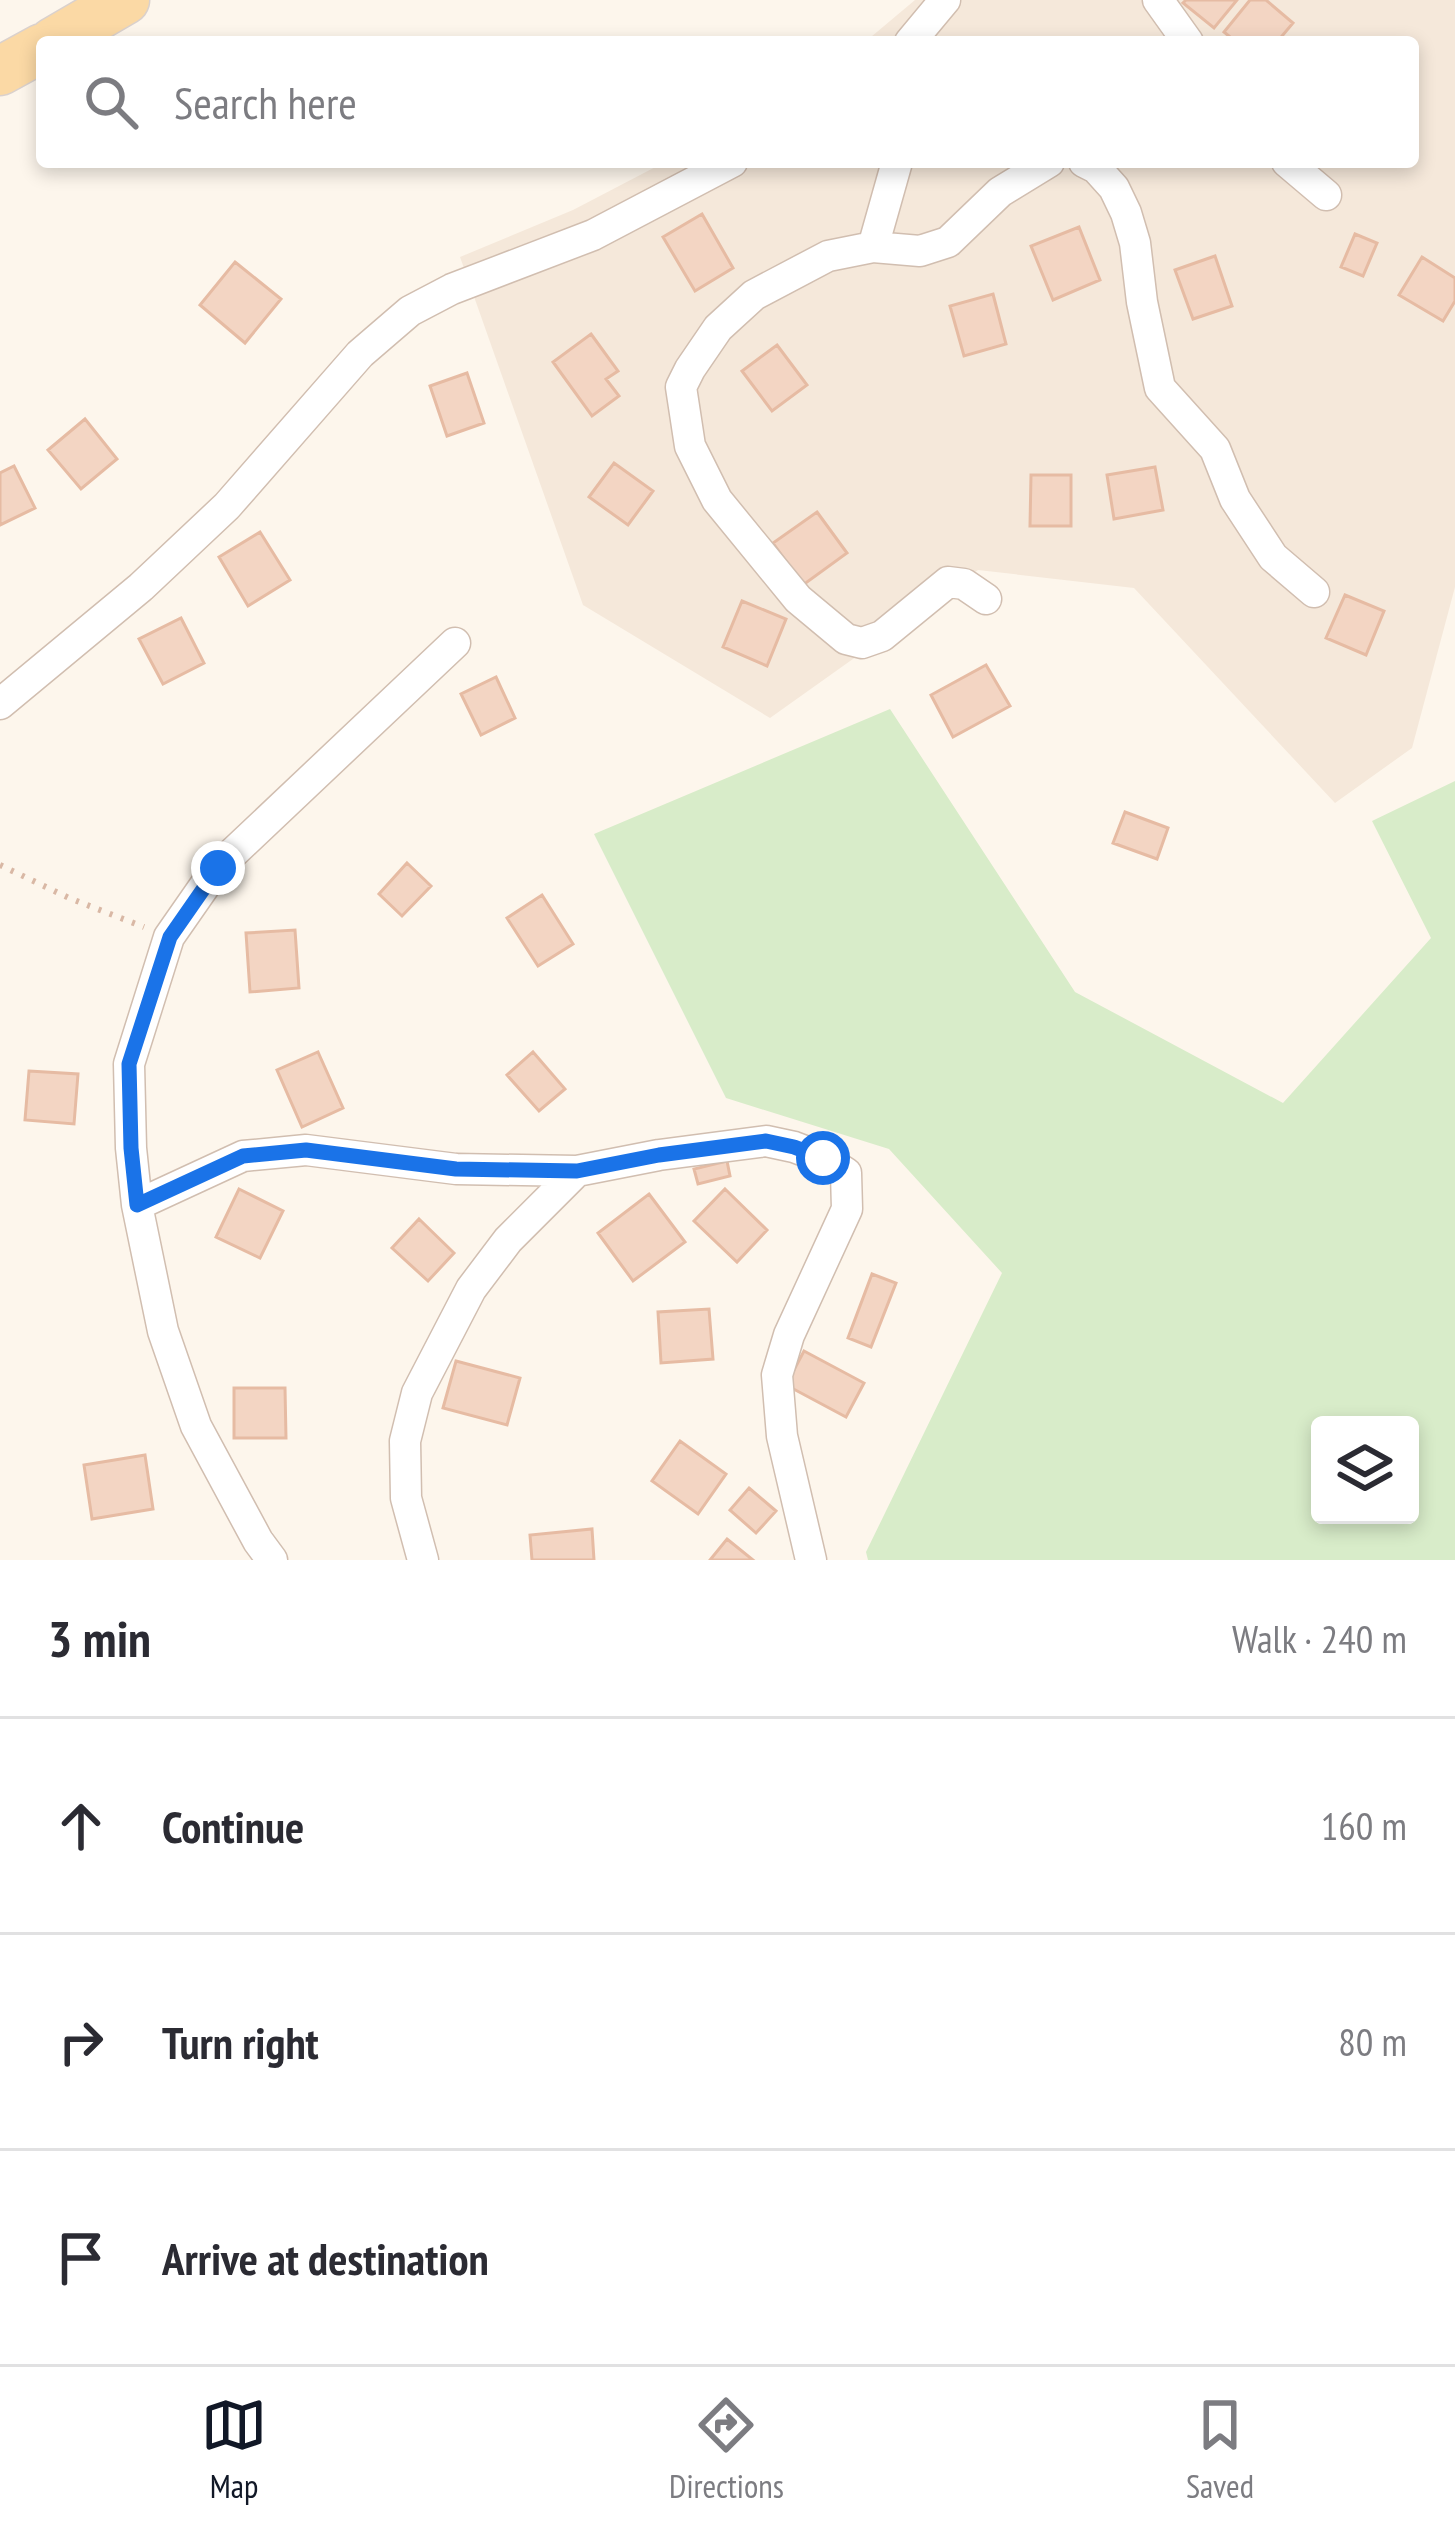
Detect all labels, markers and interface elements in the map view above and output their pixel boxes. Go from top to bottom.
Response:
search box [36,36,1419,168]
icon: search [78,69,144,135]
text: Search here [174,73,357,131]
route end [191,841,245,895]
route start [796,1131,850,1185]
map controls [1311,1416,1419,1524]
button: layers [1311,1416,1419,1524]
text: 3 min [48,1605,151,1671]
text: Walk · 240 m [1232,1613,1407,1664]
icon: ahead [48,1793,114,1859]
text: Continue [162,1797,304,1855]
text: 160 m [1321,1800,1407,1851]
icon: right [48,2009,114,2075]
text: Turn right [162,2013,319,2071]
text: 80 m [1338,2016,1407,2067]
icon: arrive [48,2225,114,2291]
text: Arrive at destination [162,2229,489,2287]
tab: Map [201,2392,267,2507]
tab: Directions [669,2392,784,2507]
tab: Saved [1186,2392,1254,2507]

